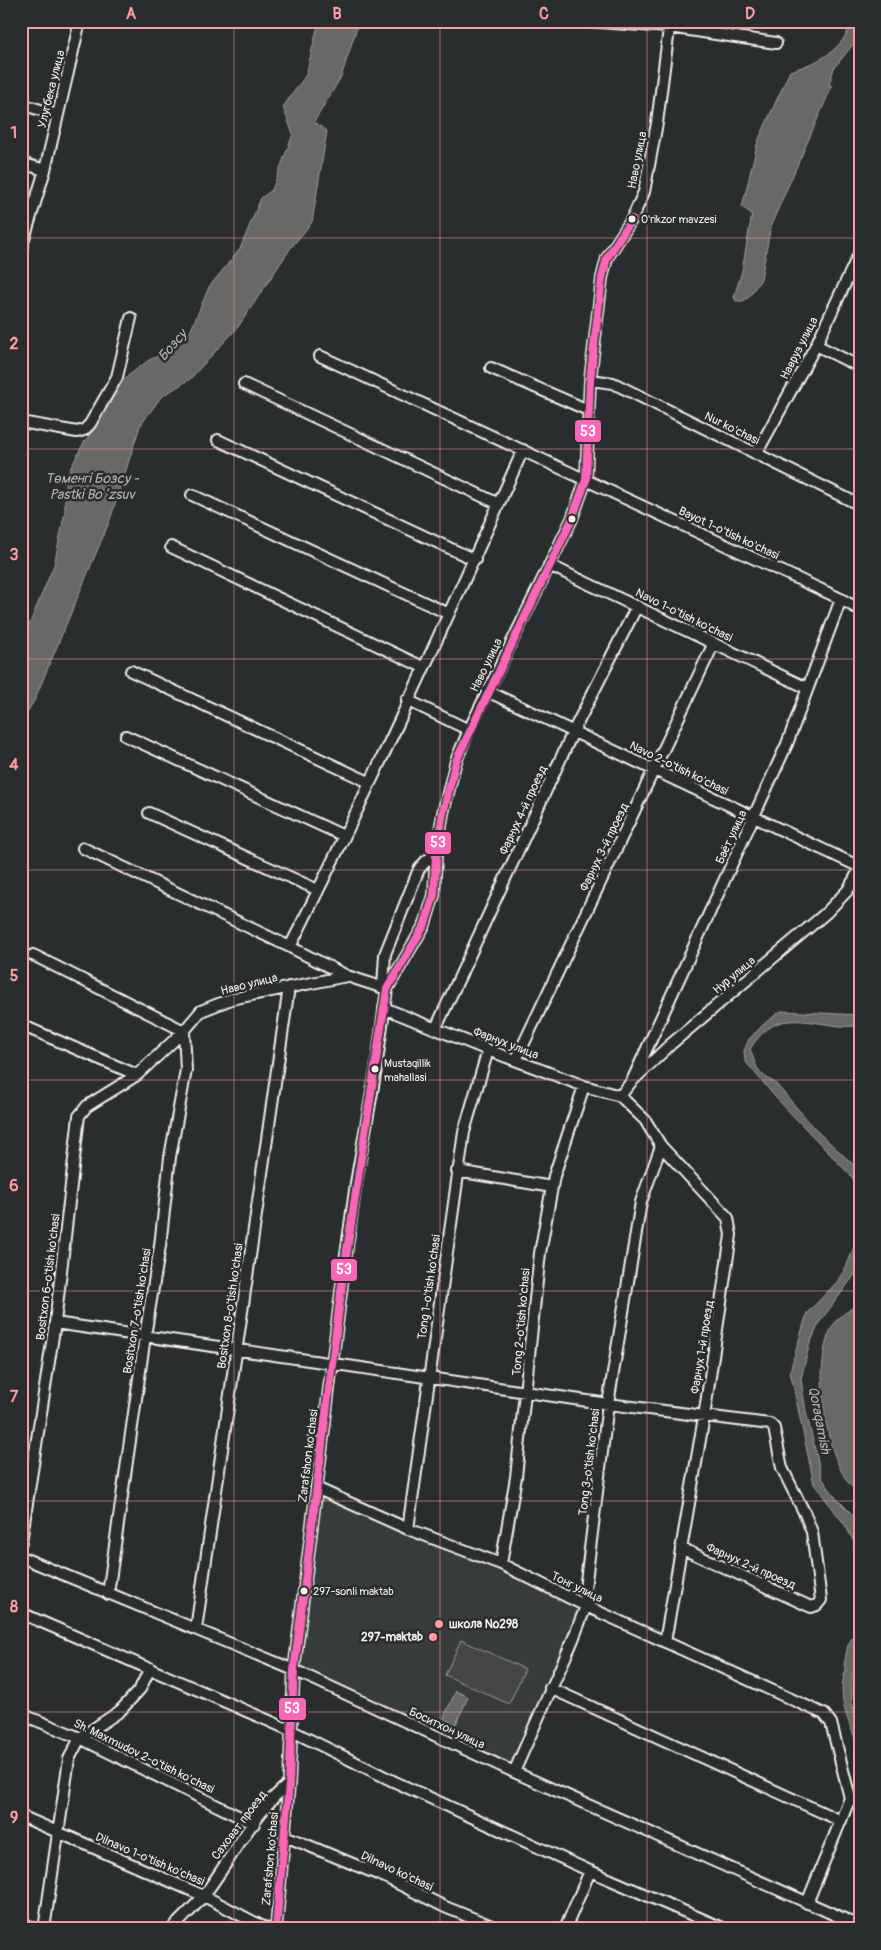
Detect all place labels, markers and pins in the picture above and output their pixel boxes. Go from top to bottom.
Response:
place label: O'rikzor mavzesi [641,213,716,226]
marker: O'rikzor mavzesi [627,214,637,224]
unlabelled marker [567,514,577,524]
place label: Mustaqillik mahallasi [384,1057,431,1084]
marker: Mustaqillik mahallasi [370,1064,380,1074]
place label: 297-sonli maktab [313,1585,394,1598]
marker: 297-sonli maktab [299,1586,309,1596]
place label: школа №298 [449,1617,518,1632]
marker: школа №298 [433,1618,445,1630]
place label: 297-maktab [361,1630,423,1645]
marker: 297-maktab [427,1631,439,1643]

